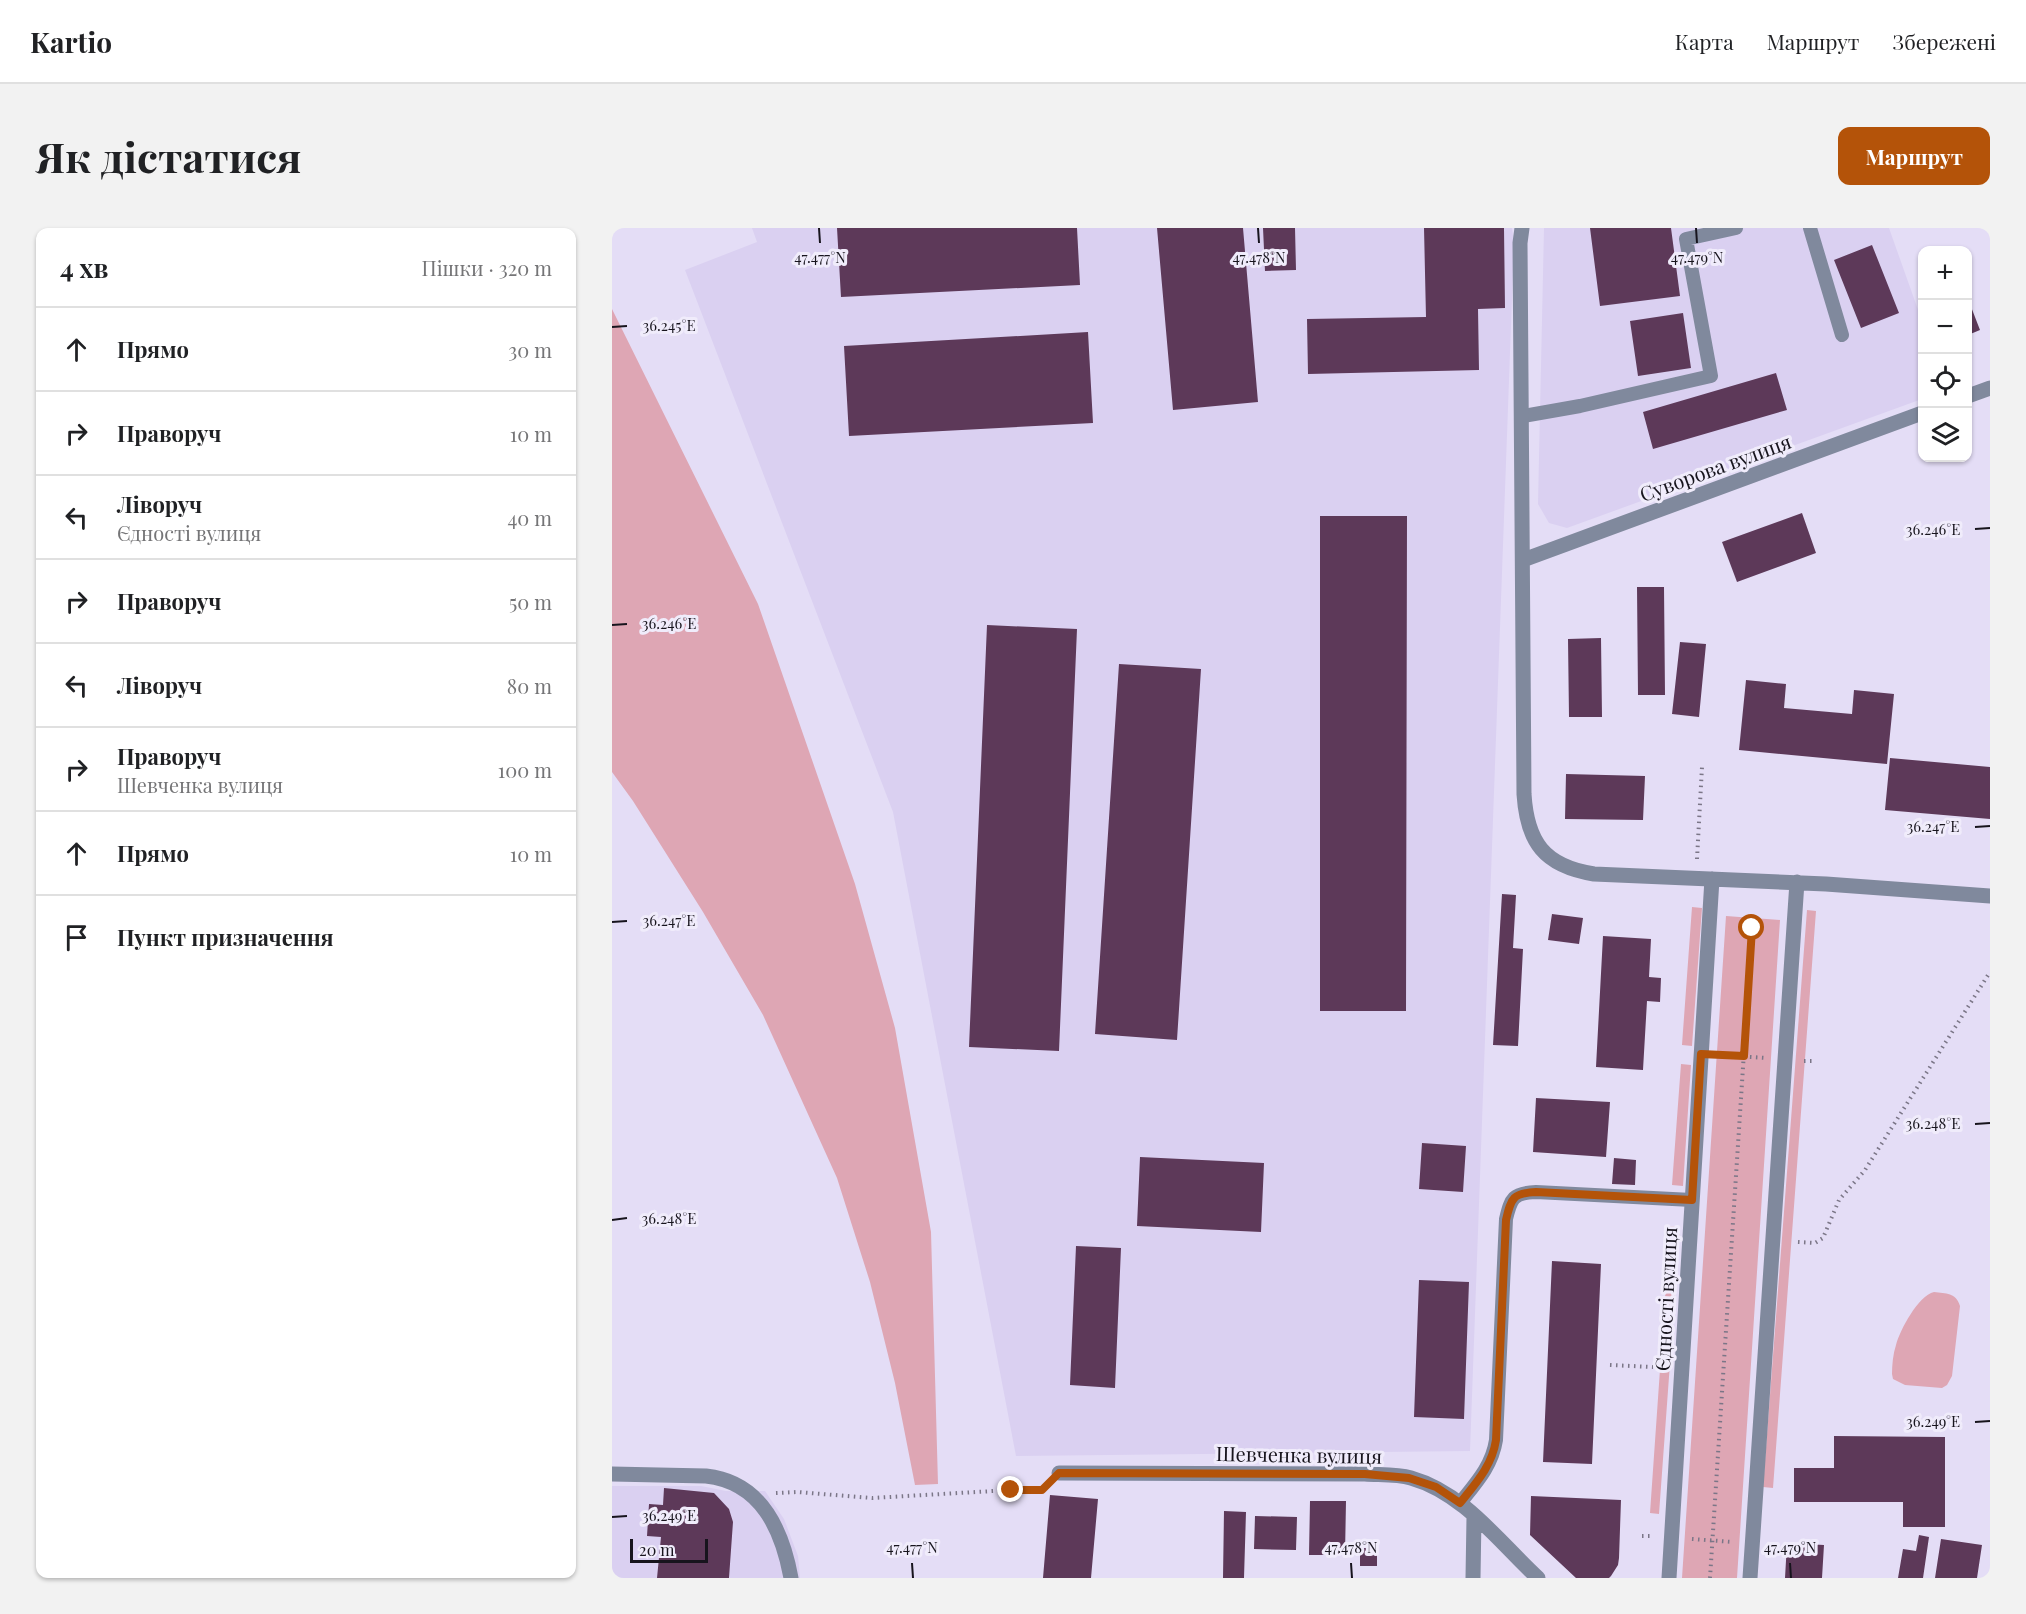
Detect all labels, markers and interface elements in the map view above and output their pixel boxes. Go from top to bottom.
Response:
text: Kartio [30,23,112,60]
text: Карта [1675,27,1734,55]
text: Маршрут [1767,27,1859,55]
text: Збережені [1892,27,1996,55]
button: Маршрут [1838,127,1990,185]
text: Як дістатися [36,128,301,184]
map controls [1918,246,1972,462]
button: + [1918,246,1972,300]
text: 47.477°N [794,247,846,267]
text: 47.478°N [1232,247,1286,267]
text: 47.479°N [1671,247,1724,267]
text: 4 хв [60,250,108,285]
text: Пішки · 320 m [422,254,552,281]
button: − [1918,300,1972,354]
text: 36.245°E [642,315,696,335]
icon: ahead [60,333,93,366]
text: Прямо [117,334,189,364]
text: 30 m [508,336,552,363]
button: locate [1918,354,1972,408]
button: layers [1918,408,1972,462]
icon: right [60,417,93,450]
text: Праворуч [117,418,221,448]
text: 10 m [510,420,552,447]
street label: Суворова вулиця [1635,427,1795,507]
text: Ліворуч [117,489,202,519]
icon: left [60,501,93,534]
text: 40 m [507,504,552,531]
text: Єдності вулиця [117,519,261,546]
text: 36.246°E [1906,519,1960,539]
icon: right [60,585,93,618]
text: Праворуч [117,586,221,616]
text: 50 m [509,588,552,615]
text: 36.246°E [642,613,696,633]
icon: left [60,669,93,702]
text: Ліворуч [117,670,202,700]
text: 80 m [507,672,552,699]
text: Праворуч [117,741,221,771]
icon: right [60,753,93,786]
text: 100 m [498,756,552,783]
text: Шевченка вулиця [117,771,283,798]
text: 36.247°E [1907,816,1959,836]
icon: ahead [60,837,93,870]
text: Прямо [117,838,189,868]
text: 10 m [510,840,552,867]
text: 36.247°E [643,910,695,930]
route start [1738,914,1764,940]
icon: arrive [60,921,93,954]
text: Пункт призначення [117,922,334,952]
text: 36.248°E [1906,1113,1960,1133]
text: 36.248°E [642,1208,696,1228]
street label: Єдності вулиця [1648,1226,1682,1372]
text: 36.249°E [1906,1411,1960,1431]
street label: Шевченка вулиця [1216,1439,1383,1469]
route end [997,1476,1023,1502]
text: 36.249°E [642,1505,696,1525]
scale bar [630,1536,708,1564]
text: 47.477°N [886,1537,938,1557]
text: 47.478°N [1324,1537,1378,1557]
text: 47.479°N [1764,1537,1817,1557]
text: 20 m [639,1539,674,1560]

